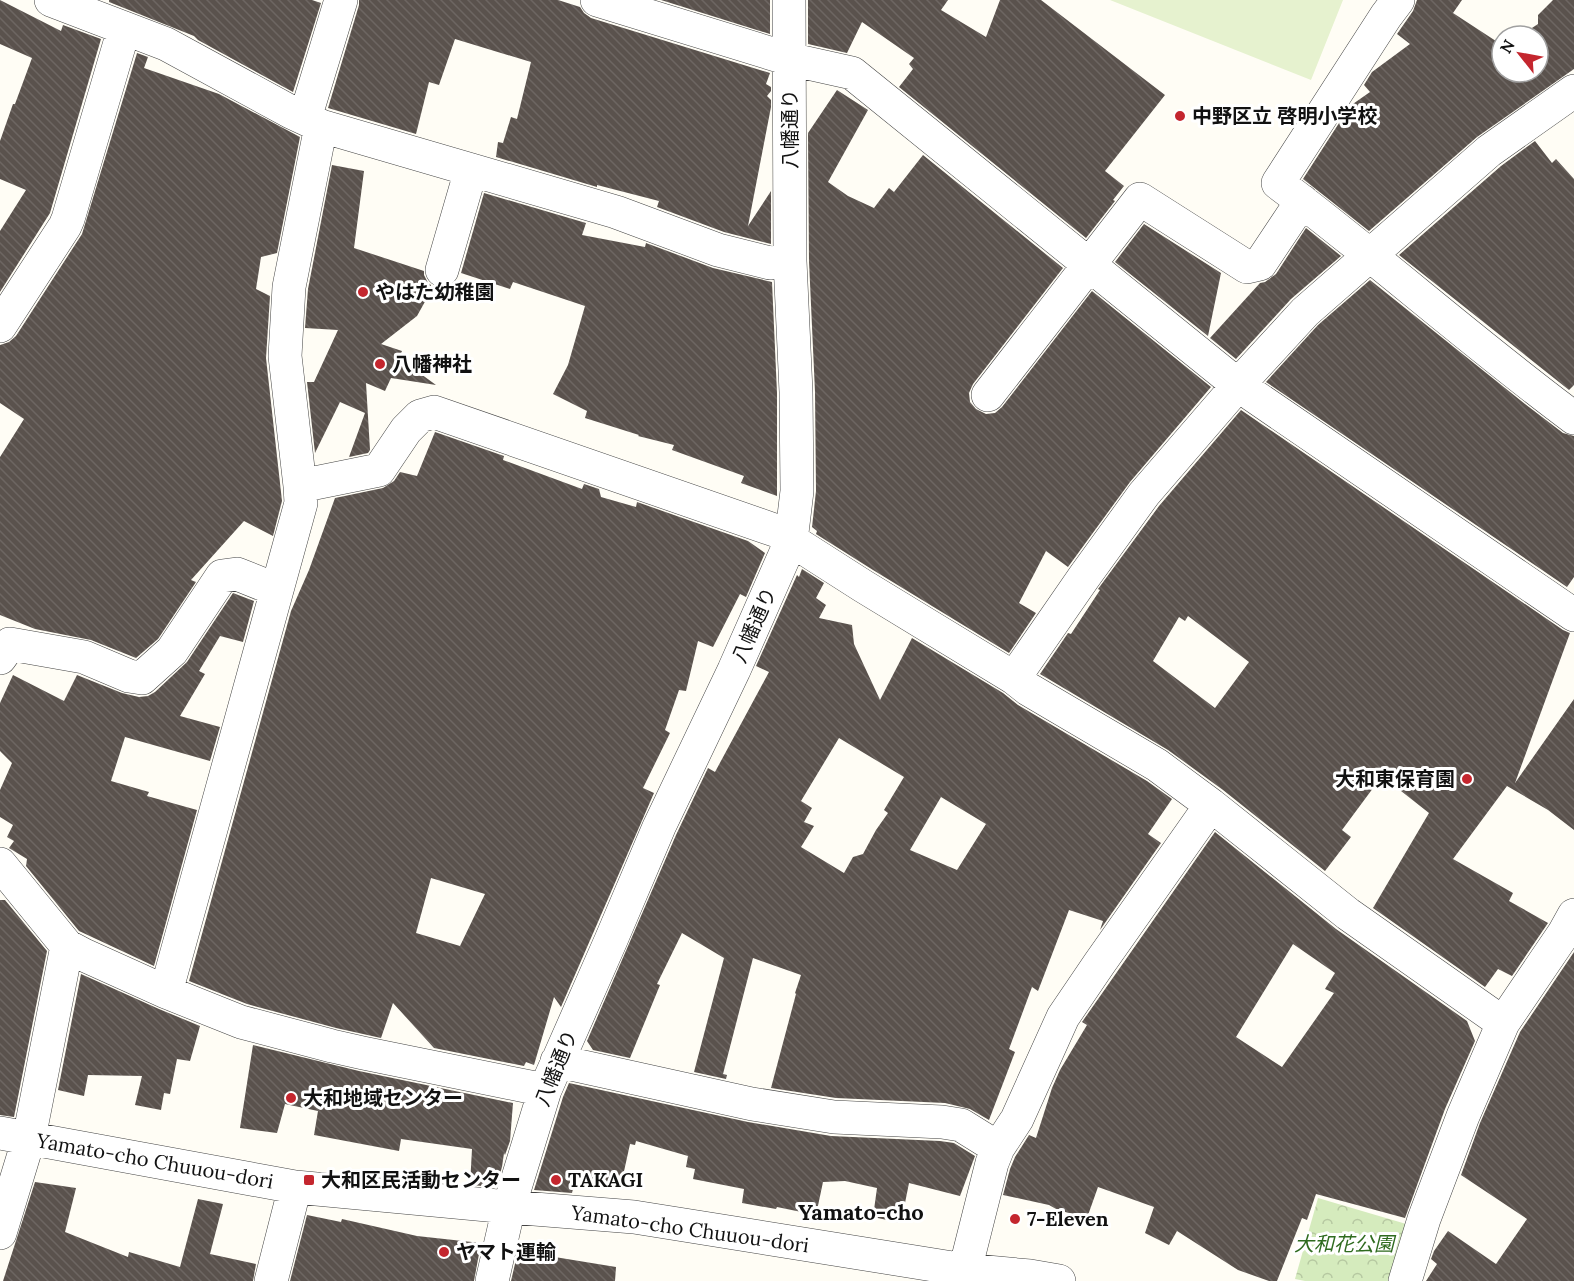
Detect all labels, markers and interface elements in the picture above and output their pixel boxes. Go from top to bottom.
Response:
north arrow [1490,24,1550,84]
text: N [1495,36,1519,57]
street label: 八幡通り [777,89,802,169]
place label: 中野区立 啓明小学校 [1192,103,1377,128]
marker: 中野区立 啓明小学校 [1173,109,1187,123]
place label: やはた幼稚園 [375,279,495,304]
marker: やはた幼稚園 [356,285,370,299]
place label: 八幡神社 [392,351,472,376]
marker: 八幡神社 [373,357,387,371]
street label: 八幡通り [726,583,781,666]
place label: 大和東保育園 [1335,766,1455,791]
marker: 大和東保育園 [1460,772,1474,786]
street label: 八幡通り [529,1026,582,1110]
place label: 大和地域センター [303,1085,463,1110]
marker: 大和地域センター [284,1091,298,1105]
street label: Yamato-cho Chuuou-dori [34,1127,275,1194]
place label: 大和区民活動センター [321,1167,521,1192]
place label: TAKAGI [568,1167,643,1192]
marker: 大和区民活動センター [302,1173,316,1187]
marker: TAKAGI [549,1173,563,1187]
district label: Yamato-cho [798,1198,924,1226]
street label: Yamato-cho Chuuou-dori [569,1199,811,1258]
place label: 7-Eleven [1027,1206,1109,1231]
marker: 7-Eleven [1008,1212,1022,1226]
park label: 大和花公園 [1294,1231,1397,1256]
place label: ヤマト運輸 [456,1239,556,1264]
marker: ヤマト運輸 [437,1245,451,1259]

